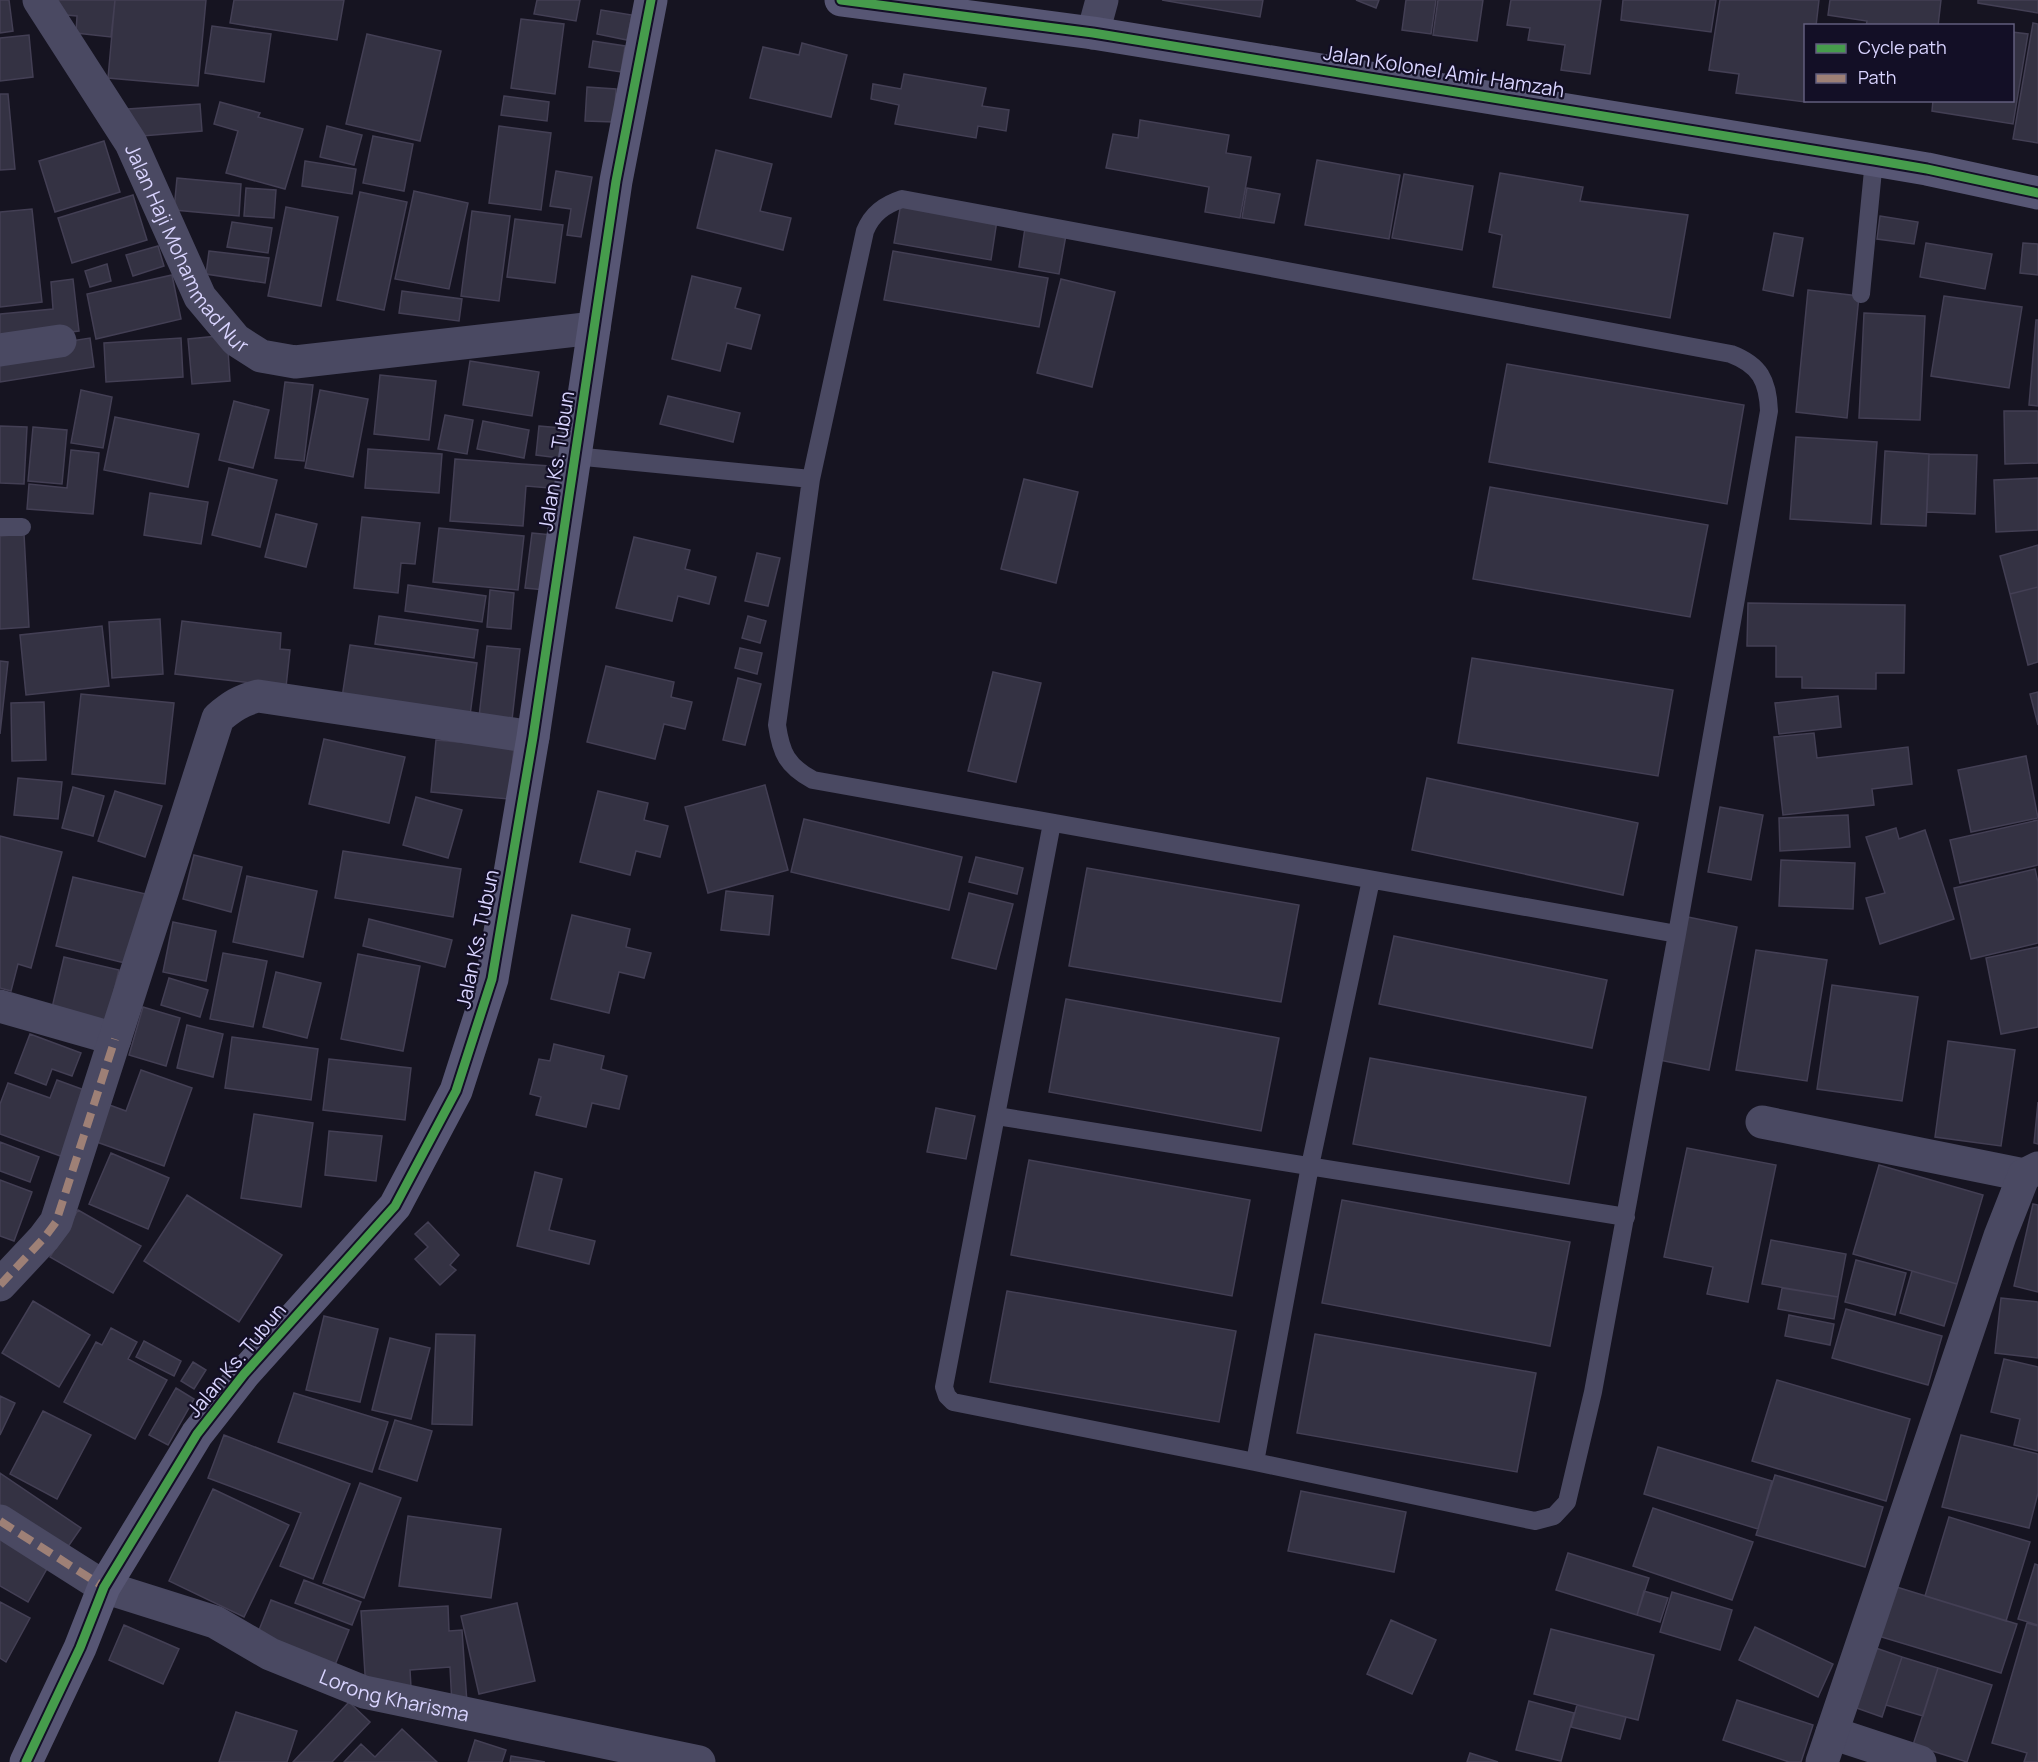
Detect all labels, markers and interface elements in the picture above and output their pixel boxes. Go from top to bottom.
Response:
legend [1804,24,2014,102]
text: Cycle path [1858,35,1947,59]
street label: Jalan Kolonel Amir Hamzah [1321,39,1567,103]
text: Path [1858,65,1896,89]
street label: Jalan Haji Mohammad Nur [119,139,254,358]
street label: Jalan Ks. Tubun [532,389,580,533]
street label: Jalan Ks. Tubun [449,867,505,1011]
street label: Jalan Ks. Tubun [180,1297,292,1423]
street label: Lorong Kharisma [316,1662,472,1727]

